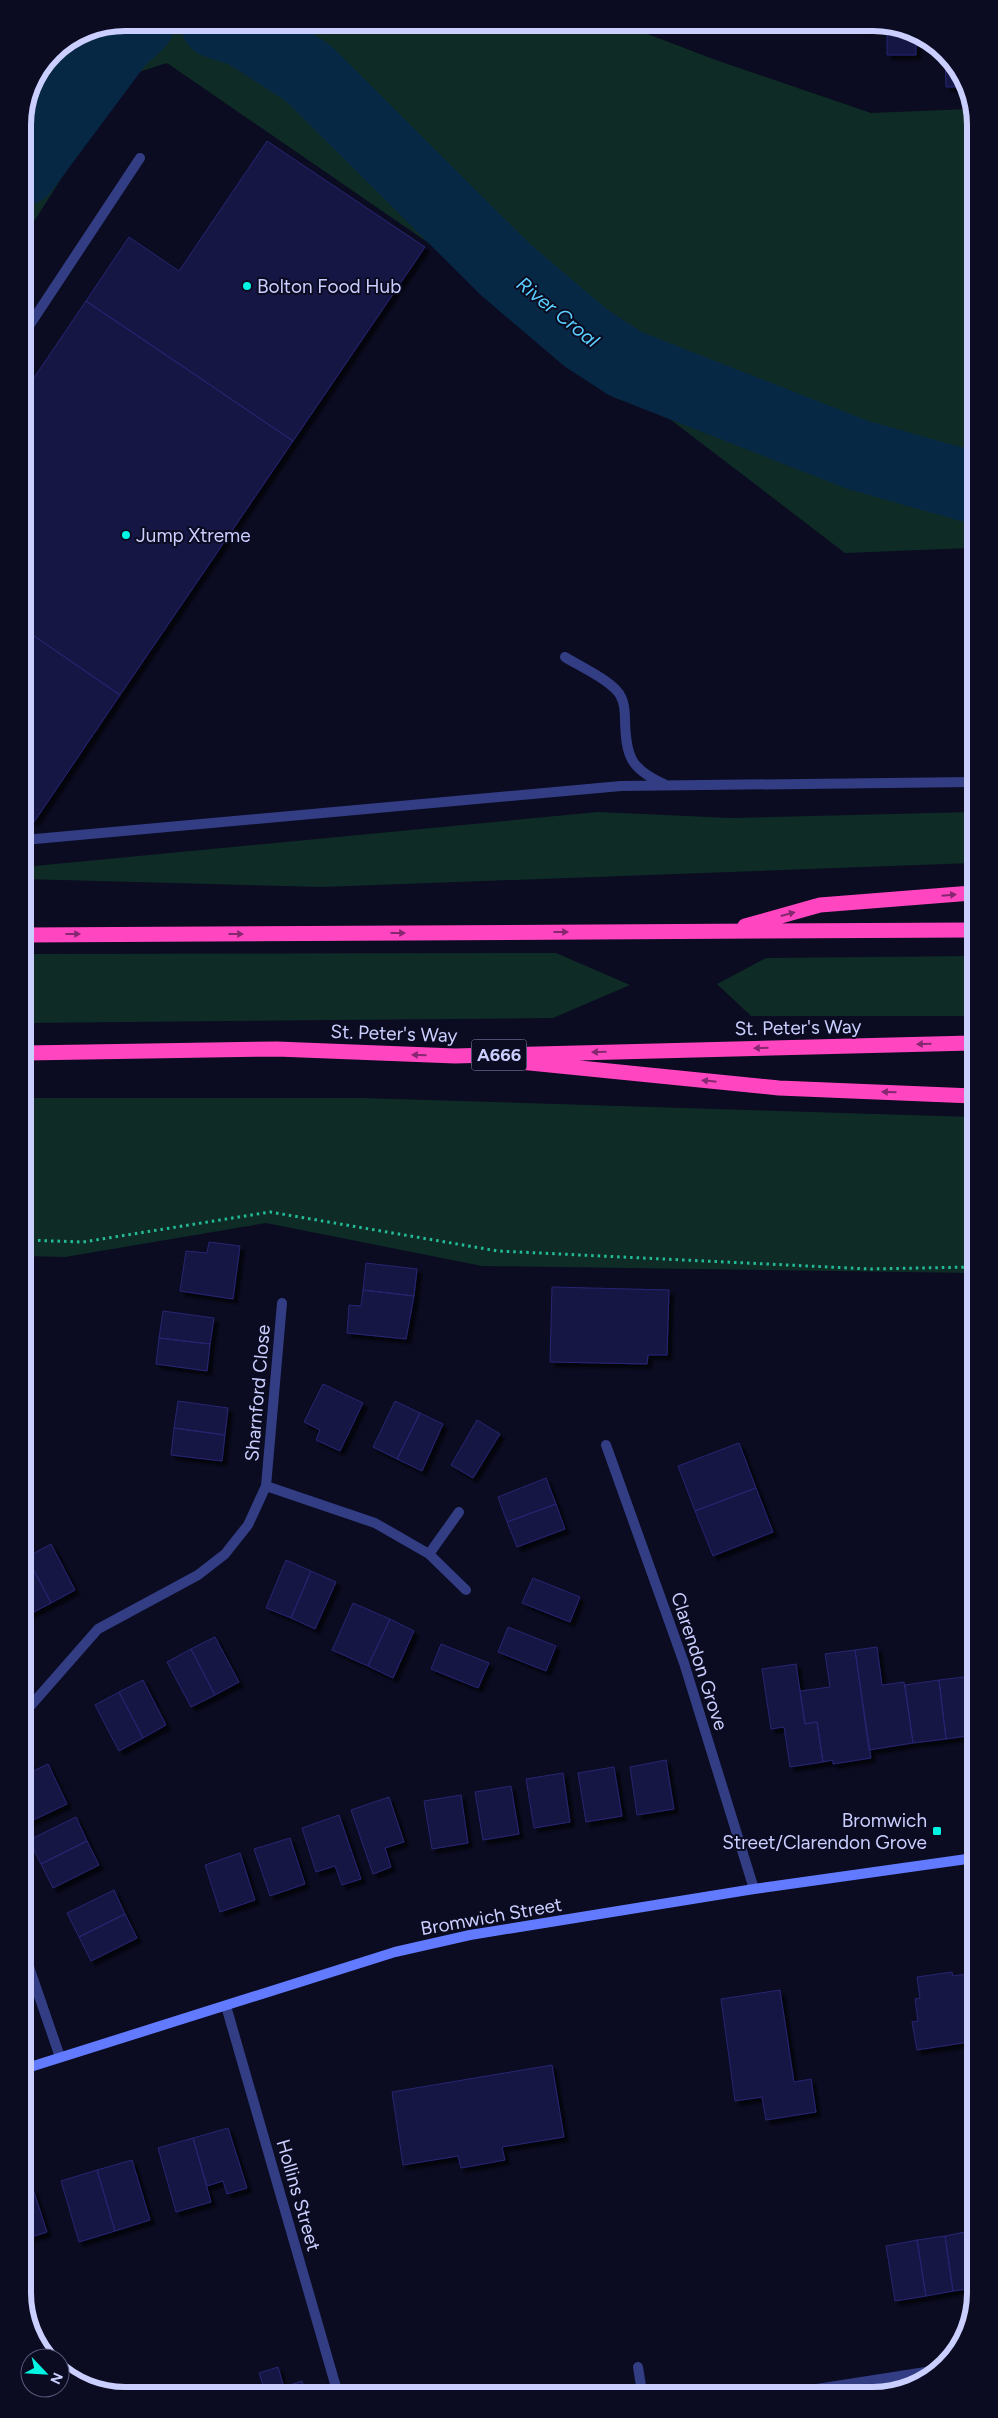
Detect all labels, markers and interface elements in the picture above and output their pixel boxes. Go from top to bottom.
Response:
water label: River Croal [512,271,604,353]
place label: Bolton Food Hub [257,275,401,298]
marker: Bolton Food Hub [241,280,253,292]
place label: Jump Xtreme [136,524,251,547]
marker: Jump Xtreme [120,529,132,541]
one-way arrow [941,891,957,899]
one-way arrow [780,910,795,918]
one-way arrow [553,928,569,936]
one-way arrow [391,929,407,937]
one-way arrow [66,930,82,938]
one-way arrow [228,930,244,938]
street label: St. Peter's Way [734,1015,862,1040]
street label: St. Peter's Way [330,1020,458,1047]
road number: A666 [472,1040,526,1070]
one-way arrow [915,1041,931,1049]
one-way arrow [753,1045,769,1053]
one-way arrow [591,1049,607,1057]
one-way arrow [411,1050,427,1058]
one-way arrow [701,1077,717,1085]
one-way arrow [881,1088,897,1096]
street label: Sharnford Close [240,1324,275,1462]
street label: Clarendon Grove [666,1589,733,1733]
place label: Bromwich Street/Clarendon Grove [722,1809,927,1854]
marker: Bromwich Street/Clarendon Grove [931,1825,943,1837]
street label: Bromwich Street [419,1893,564,1940]
street label: Hollins Street [272,2136,325,2254]
north arrow [20,2348,70,2398]
text: N [46,2370,66,2387]

